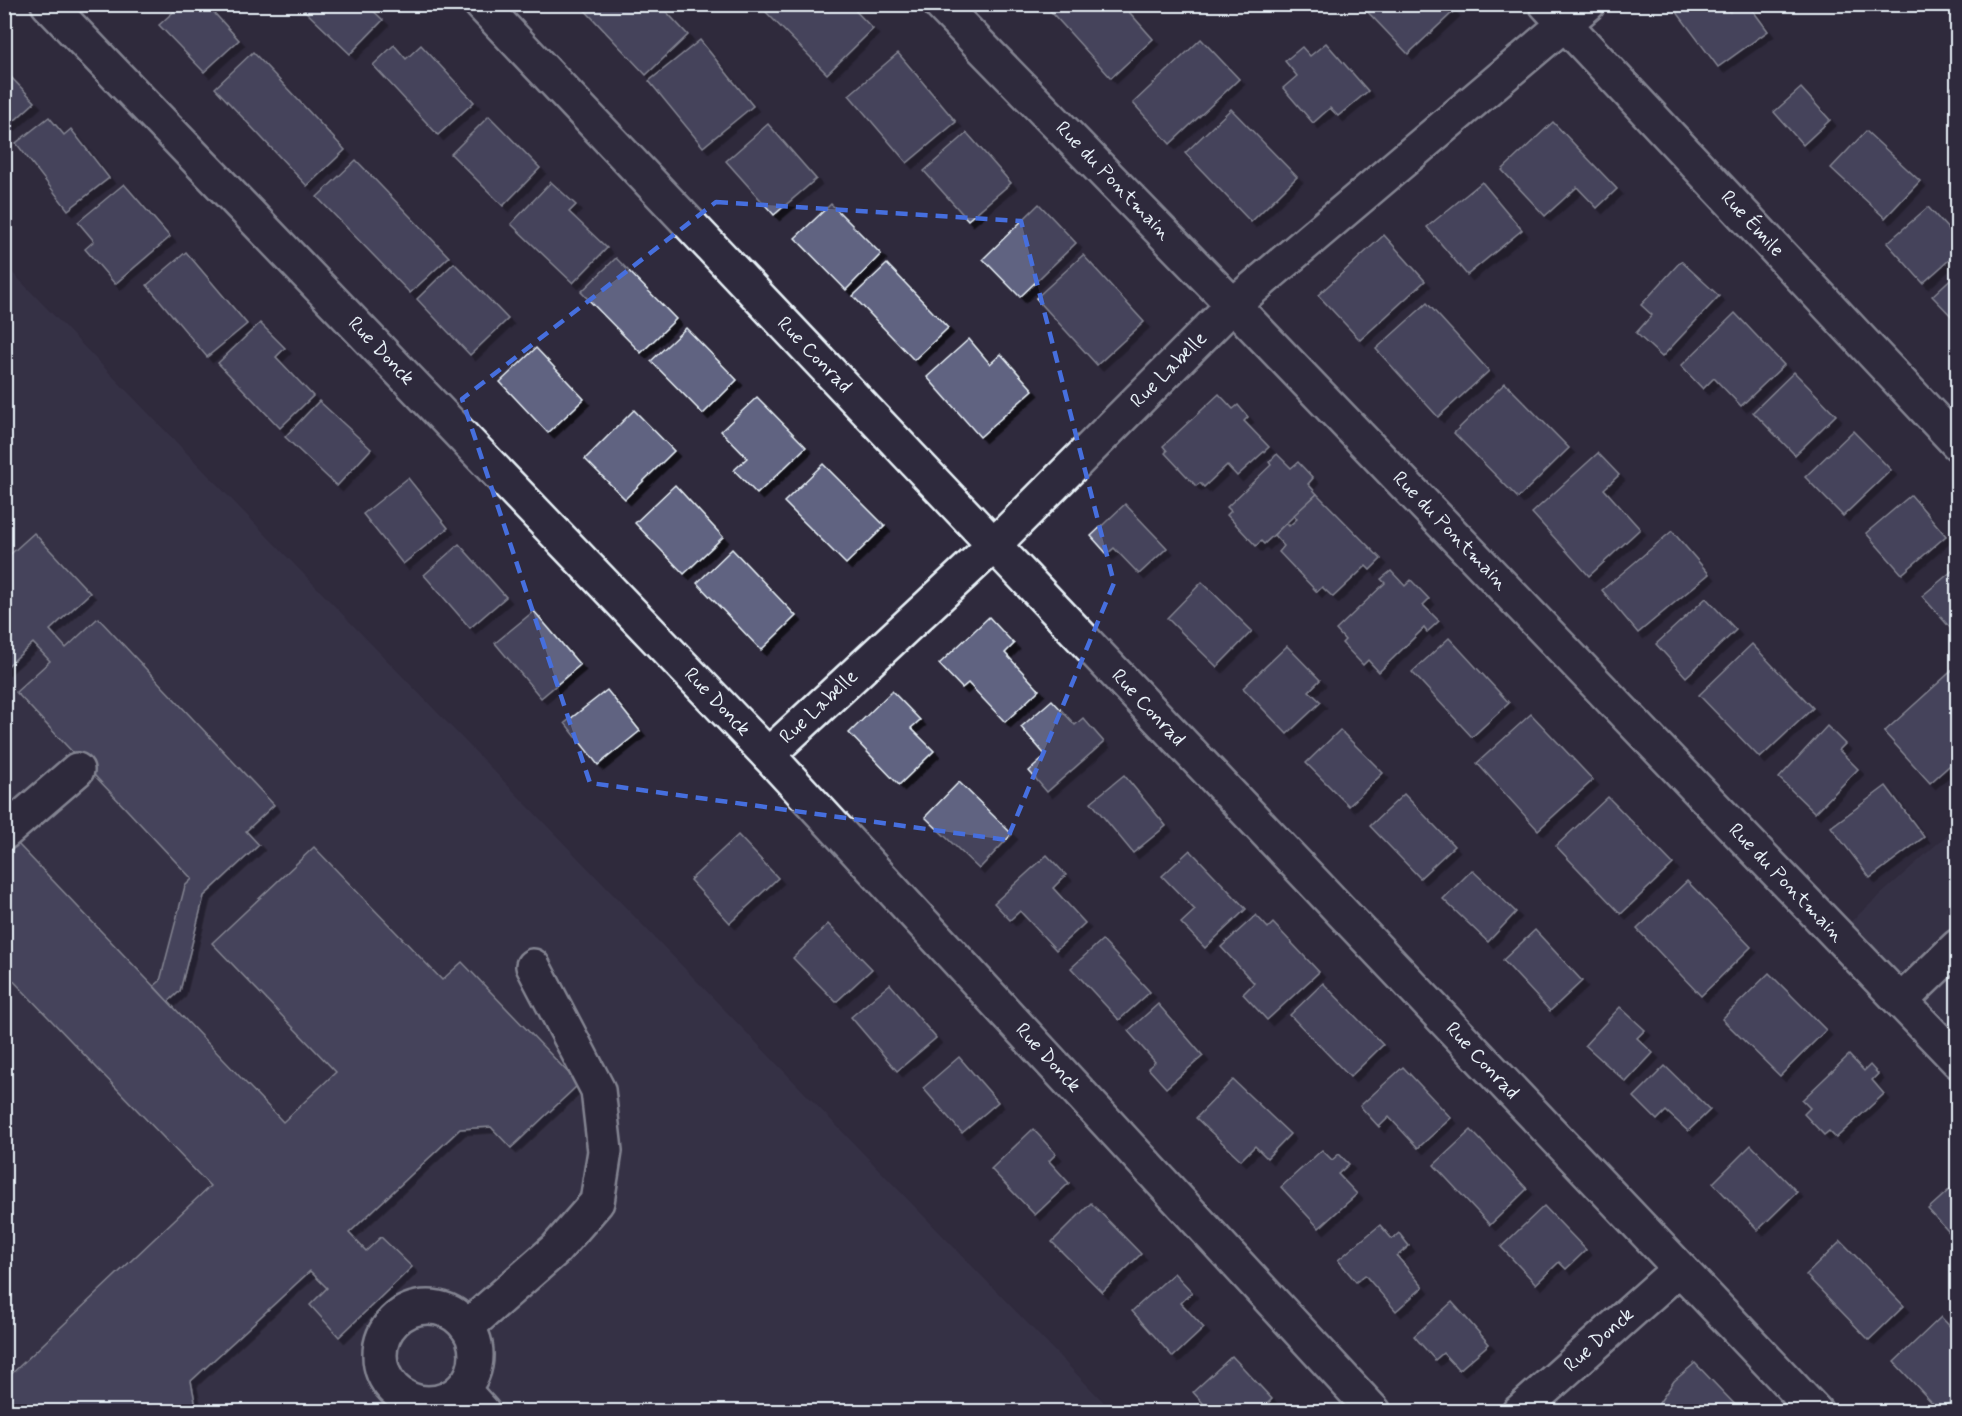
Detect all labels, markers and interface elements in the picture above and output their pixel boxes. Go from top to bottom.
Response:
street label: Rue du Pontmain [1049,116,1177,247]
street label: Rue Émile [1714,185,1790,263]
street label: Rue Donck [341,311,421,391]
street label: Rue Conrad [771,311,857,399]
street label: Rue Labelle [1125,326,1213,414]
street label: Rue du Pontmain [1386,466,1514,597]
street label: Rue Donck [677,662,757,742]
street label: Rue Labelle [774,663,864,750]
street label: Rue Conrad [1105,663,1191,753]
street label: Rue du Pontmain [1722,818,1850,949]
street label: Rue Conrad [1439,1016,1525,1106]
street label: Rue Donck [1009,1017,1087,1099]
street label: Rue Donck [1558,1301,1640,1379]

